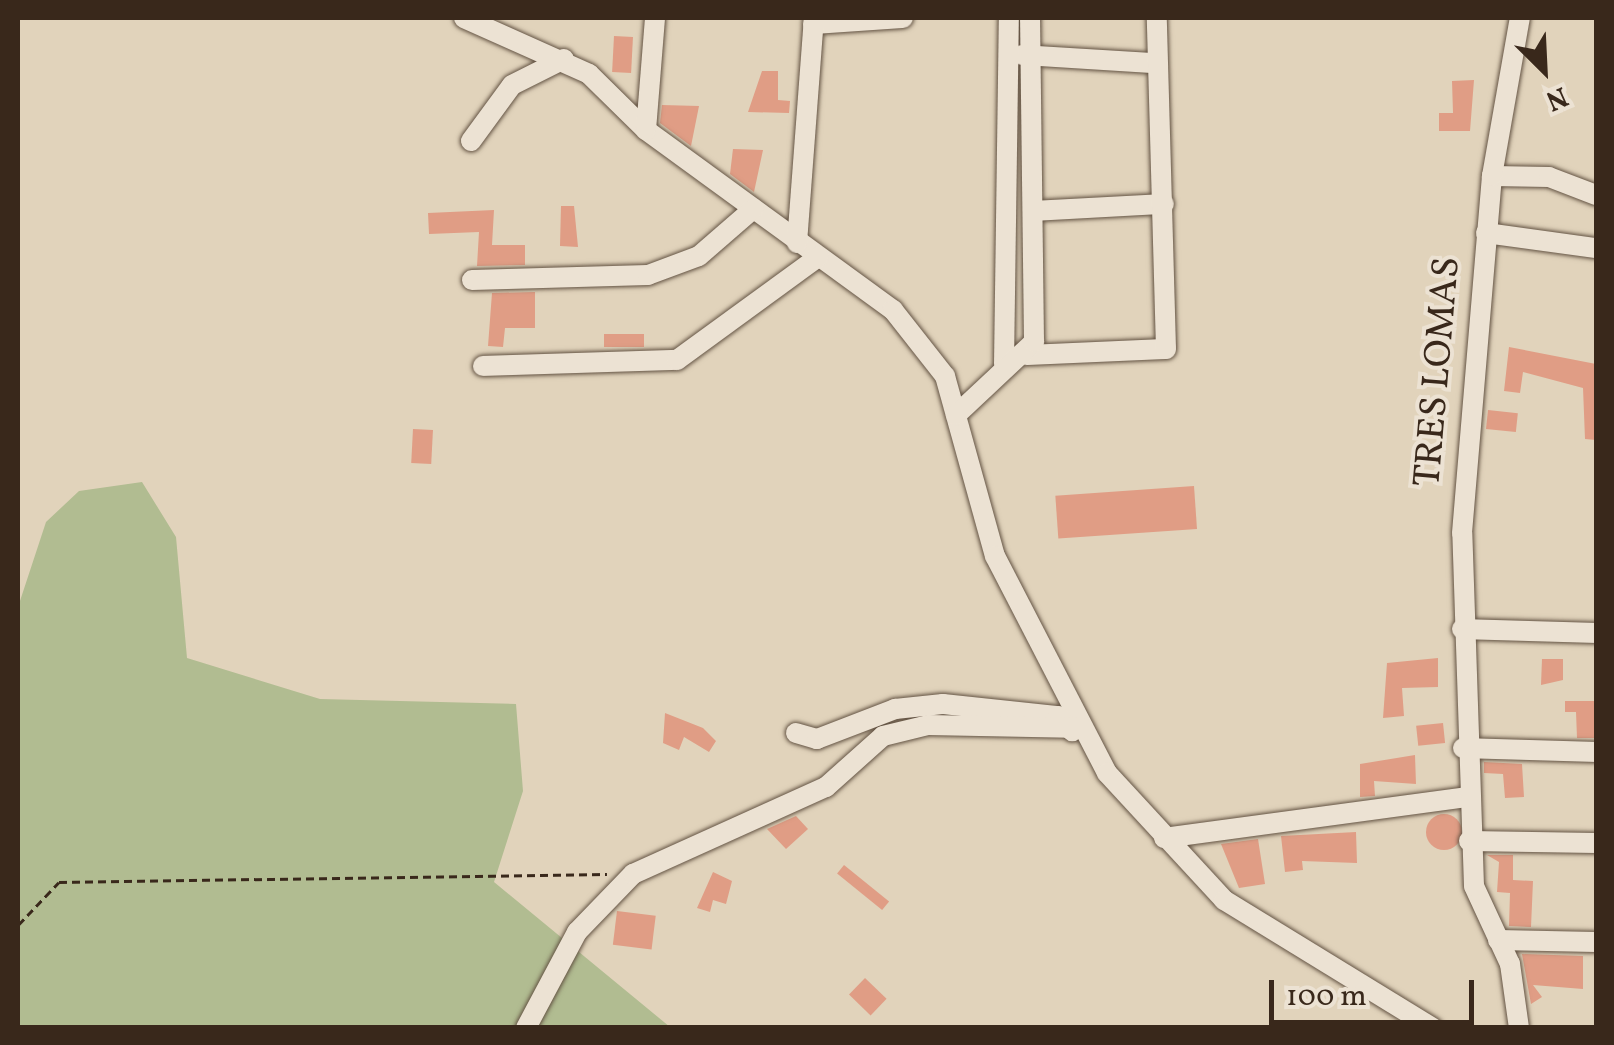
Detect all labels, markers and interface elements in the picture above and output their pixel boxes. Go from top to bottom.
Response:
north arrow [1494,20,1594,120]
text: N [1539,76,1574,120]
street label: TRES LOMAS [1406,255,1472,489]
scale bar [1274,960,1479,1022]
text: 100 m [1286,976,1367,1018]

